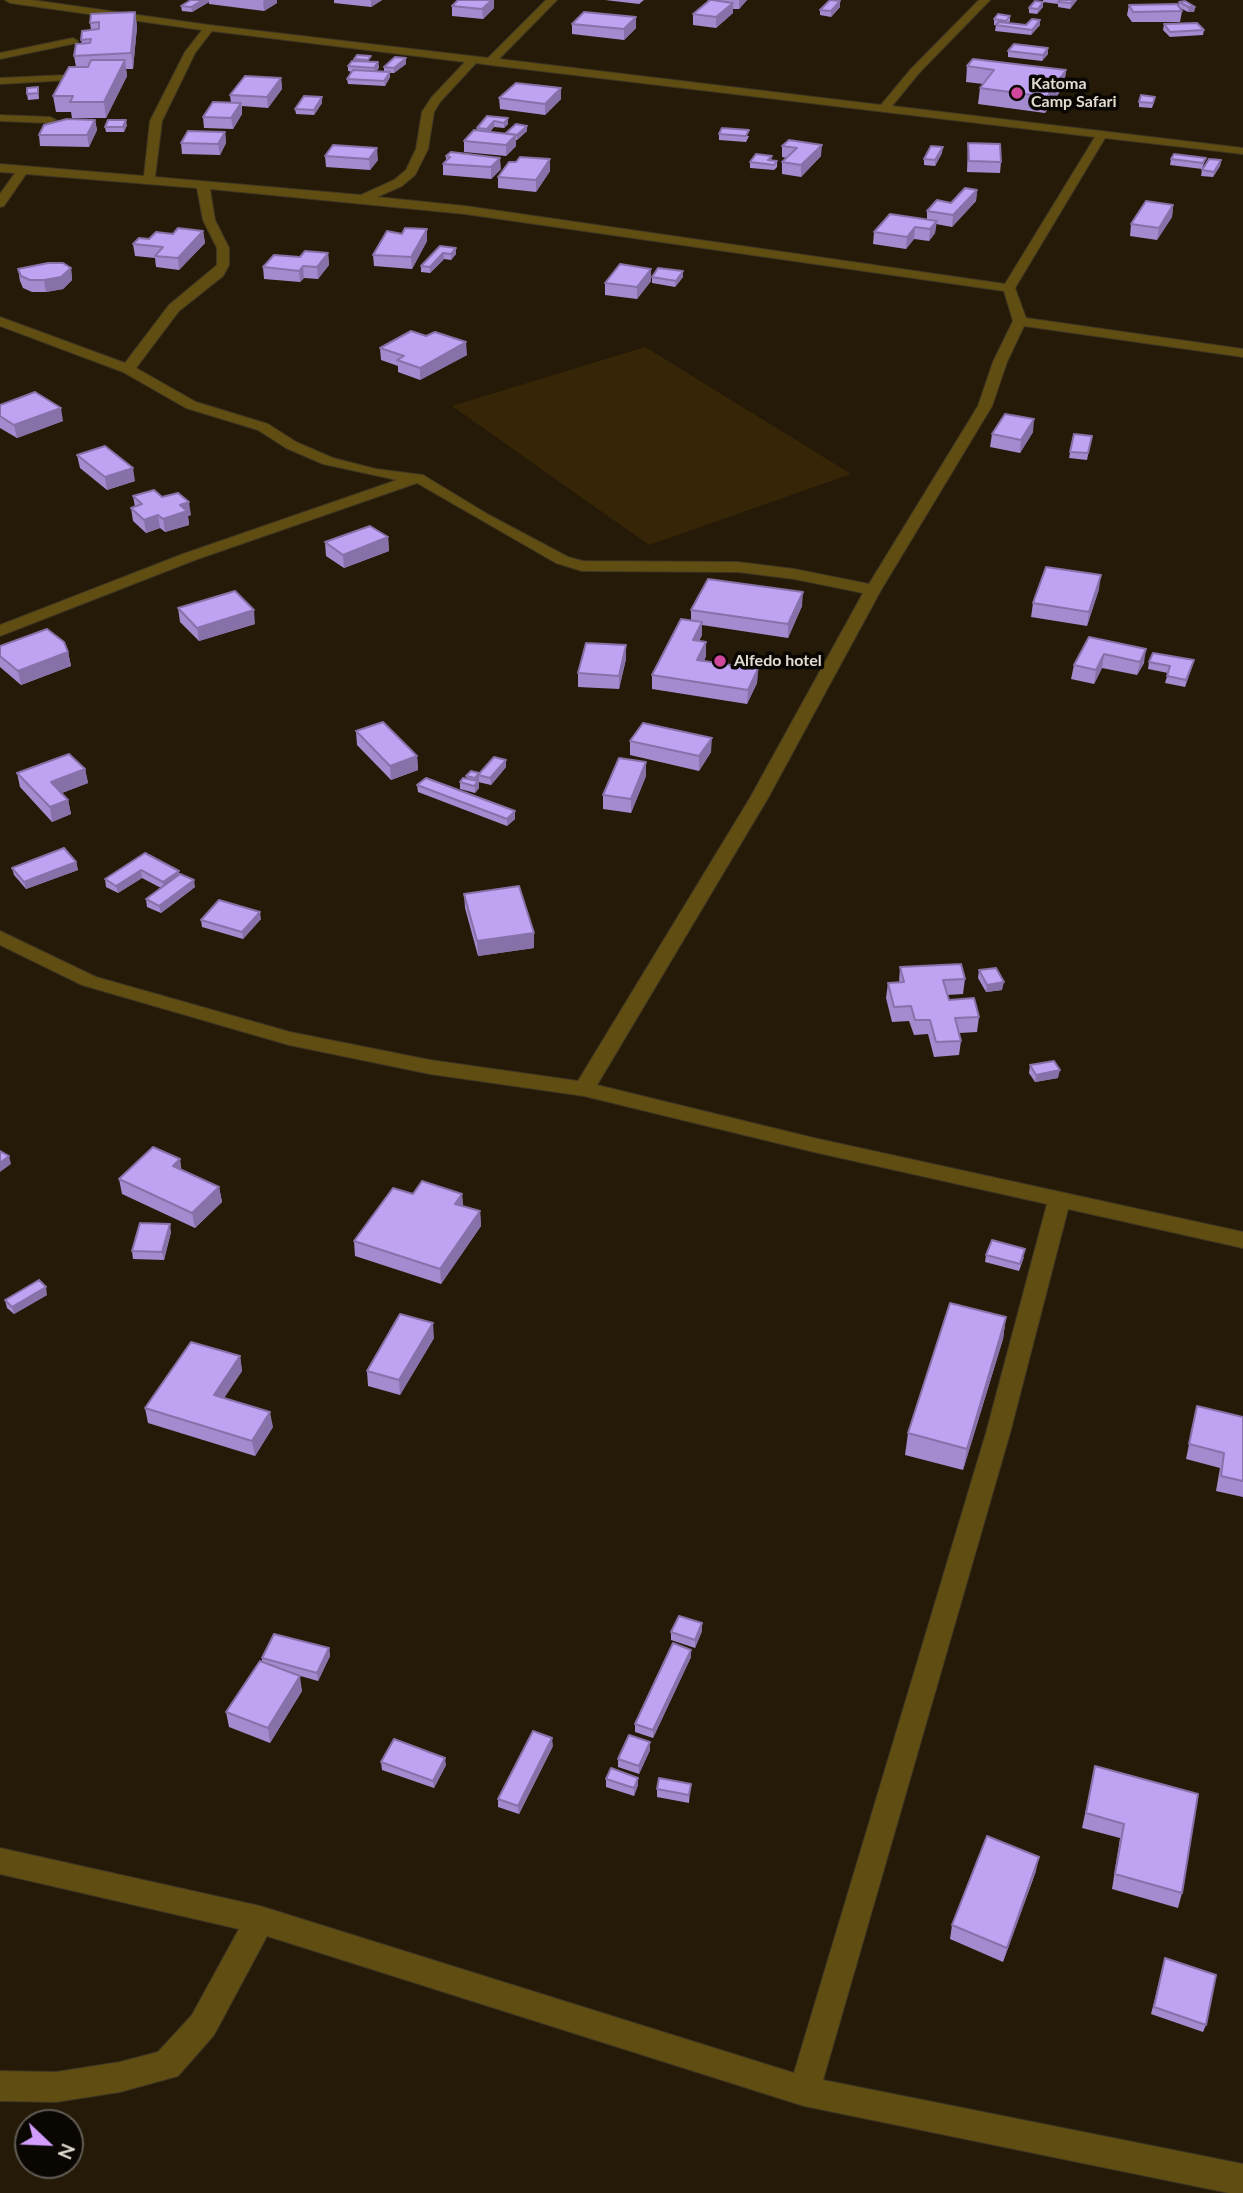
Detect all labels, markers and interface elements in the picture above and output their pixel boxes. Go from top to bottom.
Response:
place label: Katoma Camp Safari [1031,74,1117,112]
marker: Katoma Camp Safari [1009,85,1025,101]
place label: Alfedo hotel [734,651,822,671]
marker: Alfedo hotel [712,653,728,669]
north arrow [14,2109,84,2179]
text: N [54,2140,80,2163]

